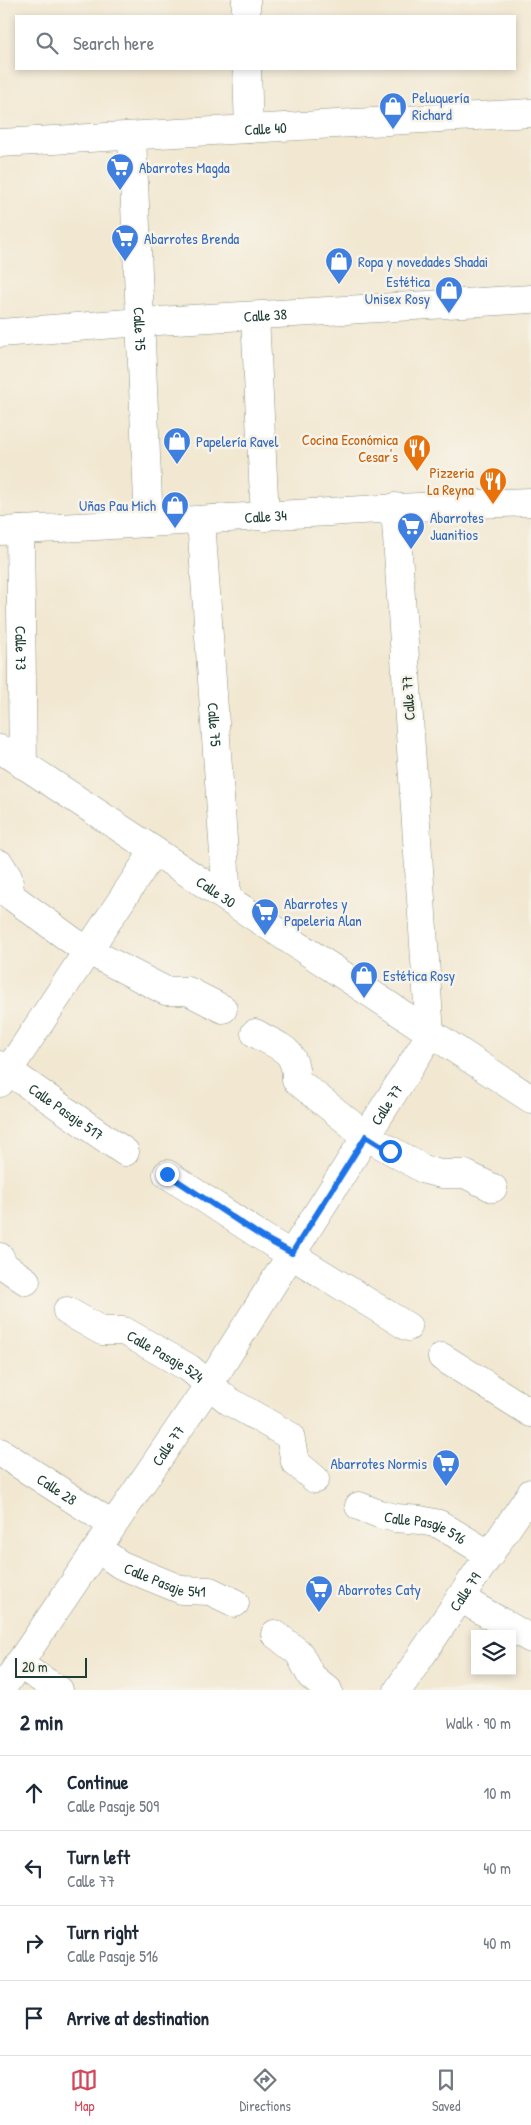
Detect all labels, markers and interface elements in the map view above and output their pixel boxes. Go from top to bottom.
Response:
search box [15,15,516,70]
icon: search [33,29,61,57]
text: Search here [73,30,154,56]
place label: Peluquería Richard [412,87,469,125]
shop icon: Peluquería Richard [378,91,408,130]
street label: Calle 40 [244,116,288,140]
supermarket icon: Abarrotes Magda [105,152,135,191]
place label: Abarrotes Magda [139,157,230,178]
supermarket icon: Abarrotes Brenda [110,223,140,262]
place label: Abarrotes Brenda [144,228,239,249]
shop icon: Ropa y novedades Shadai [324,246,354,285]
place label: Ropa y novedades Shadai [358,251,488,272]
place label: Estética Unisex Rosy [365,271,430,309]
shop icon: Estética Unisex Rosy [434,275,464,314]
street label: Calle 38 [243,303,288,326]
street label: Calle 75 [129,306,152,352]
shop icon: Papelería Ravel [162,426,192,465]
place label: Cocina Económica Cesar's [302,429,398,467]
place label: Papelería Ravel [196,431,279,452]
restaurant icon: Cocina Económica Cesar's [402,433,432,472]
place label: Pizzeria La Reyna [427,462,474,500]
restaurant icon: Pizzeria La Reyna [478,466,508,505]
shop icon: Uñas Pau Mich [160,490,190,529]
place label: Uñas Pau Mich [79,495,156,516]
street label: Calle 34 [244,504,288,528]
place label: Abarrotes Juanitios [430,507,484,545]
supermarket icon: Abarrotes Juanitios [396,511,426,550]
street label: Calle 73 [11,626,32,670]
street label: Calle 77 [396,675,420,721]
street label: Calle 75 [203,702,227,748]
street label: Calle 30 [192,871,240,912]
place label: Abarrotes y Papeleria Alan [284,893,362,931]
supermarket icon: Abarrotes y Papeleria Alan [250,897,280,936]
shop icon: Estética Rosy [349,960,379,999]
place label: Estética Rosy [383,965,455,986]
street label: Calle Pasaje 517 [25,1078,108,1145]
street label: Calle 77 [365,1080,407,1129]
route start [379,1140,402,1163]
route end [156,1163,179,1186]
street label: Calle Pasaje 524 [123,1324,209,1387]
street label: Calle 77 [146,1421,189,1470]
supermarket icon: Abarrotes Normis [431,1448,461,1487]
place label: Abarrotes Normis [331,1453,427,1474]
street label: Calle 28 [33,1468,81,1510]
street label: Calle Pasaje 516 [382,1505,470,1549]
street label: Calle Pasaje 541 [121,1557,206,1601]
street label: Calle 79 [444,1567,486,1615]
supermarket icon: Abarrotes Caty [304,1574,334,1613]
place label: Abarrotes Caty [338,1579,421,1600]
map controls [471,1630,516,1675]
button: layers [471,1630,516,1675]
scale bar [15,1655,88,1678]
text: 20 m [22,1657,48,1676]
text: 2 min [20,1708,63,1737]
text: Walk · 90 m [446,1712,511,1734]
text: Continue [67,1769,128,1795]
icon: ahead [20,1779,48,1807]
text: 10 m [483,1782,511,1804]
text: Calle Pasaje 509 [67,1795,159,1817]
text: Turn left [67,1844,130,1870]
icon: left [20,1854,48,1882]
text: 40 m [483,1857,511,1879]
text: Calle 77 [67,1870,115,1892]
text: Turn right [67,1919,138,1945]
icon: right [20,1929,48,1957]
text: 40 m [483,1932,511,1954]
text: Calle Pasaje 516 [67,1945,158,1967]
icon: arrive [20,2004,48,2032]
text: Arrive at destination [67,2005,209,2031]
tab: Map [70,2066,98,2115]
tab: Directions [239,2066,291,2115]
tab: Saved [432,2066,461,2115]

